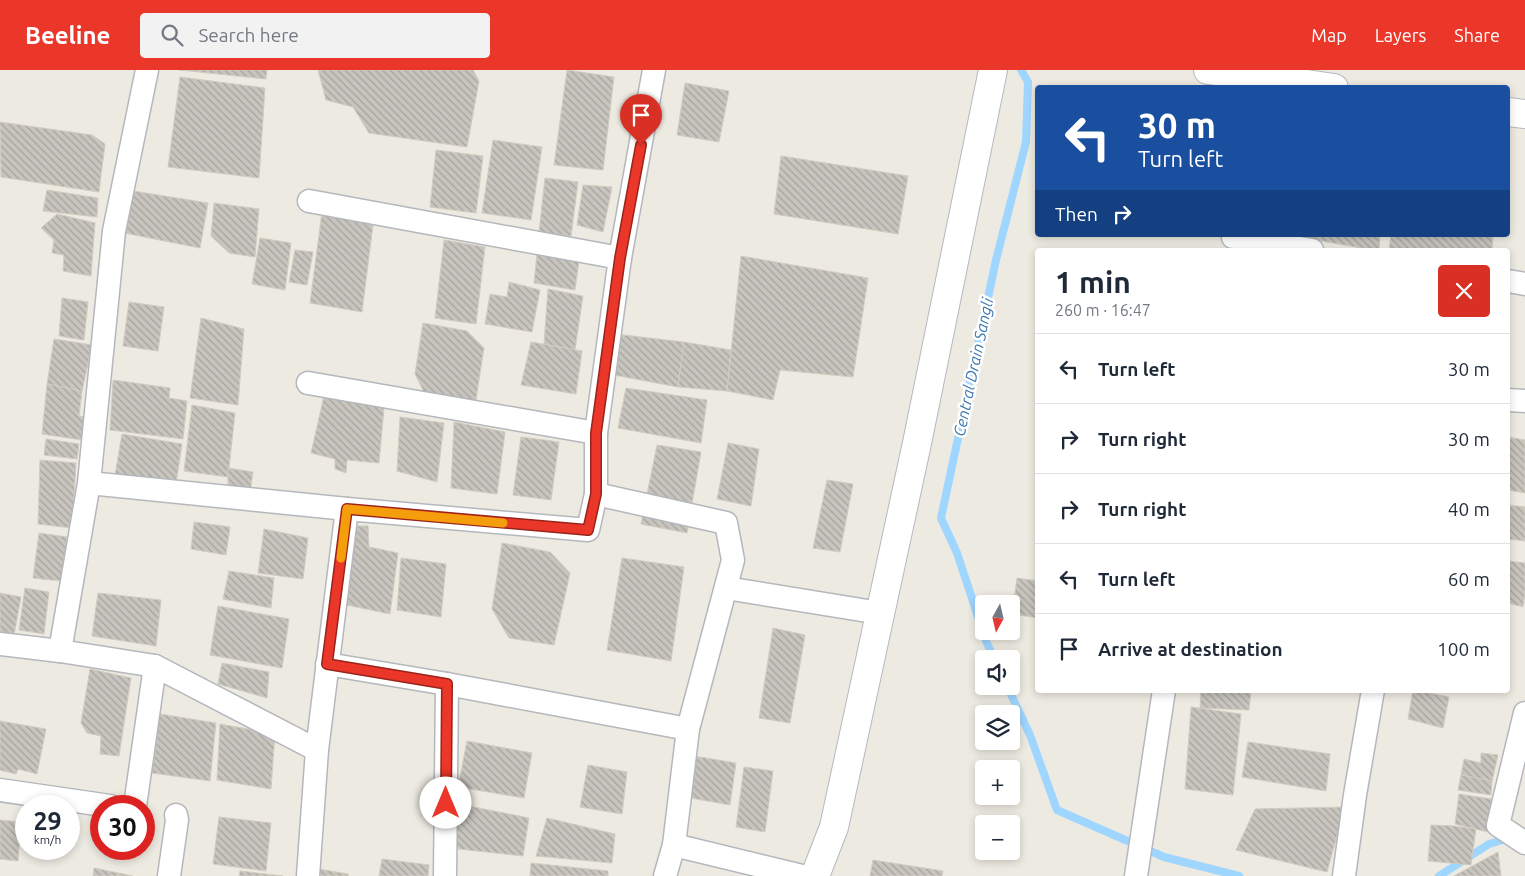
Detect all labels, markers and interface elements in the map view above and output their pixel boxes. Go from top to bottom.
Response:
search box [140,13,490,58]
icon: search [158,21,186,49]
text: Beeline [25,22,110,49]
text: Search here [198,24,299,46]
text: Map [1311,25,1347,45]
text: Layers [1375,25,1426,45]
text: Share [1454,25,1500,45]
pin [620,94,662,145]
icon: arrive [627,101,655,129]
icon: left [1055,105,1120,170]
text: 30 m [1138,105,1216,145]
text: Turn left [1138,146,1223,171]
icon: right [1108,200,1136,228]
text: Then [1055,203,1098,225]
text: 1 min [1055,265,1131,299]
button: close [1438,265,1490,317]
water label: Central Drain Sangli [950,295,997,438]
text: 260 m · 16:47 [1055,301,1151,319]
icon: left [1055,355,1083,383]
text: Turn left [1098,358,1176,380]
text: 30 m [1448,358,1490,380]
icon: right [1055,425,1083,453]
text: Turn right [1098,428,1186,450]
text: 30 m [1448,428,1490,450]
icon: right [1055,495,1083,523]
text: Turn right [1098,498,1186,520]
text: 40 m [1448,498,1490,520]
icon: left [1055,565,1083,593]
text: Turn left [1098,568,1176,590]
text: 60 m [1448,568,1490,590]
north arrow [975,595,1020,640]
map controls [975,595,1020,860]
icon: arrive [1055,635,1083,663]
text: Arrive at destination [1098,638,1283,660]
text: 100 m [1437,638,1490,660]
button: sound [975,650,1020,695]
button: layers [975,705,1020,750]
button: + [975,760,1020,805]
position arrow [419,776,471,828]
speed limit sign: 30 [90,795,155,860]
text: 29 [33,807,62,835]
button: − [975,815,1020,860]
text: km/h [34,833,61,846]

